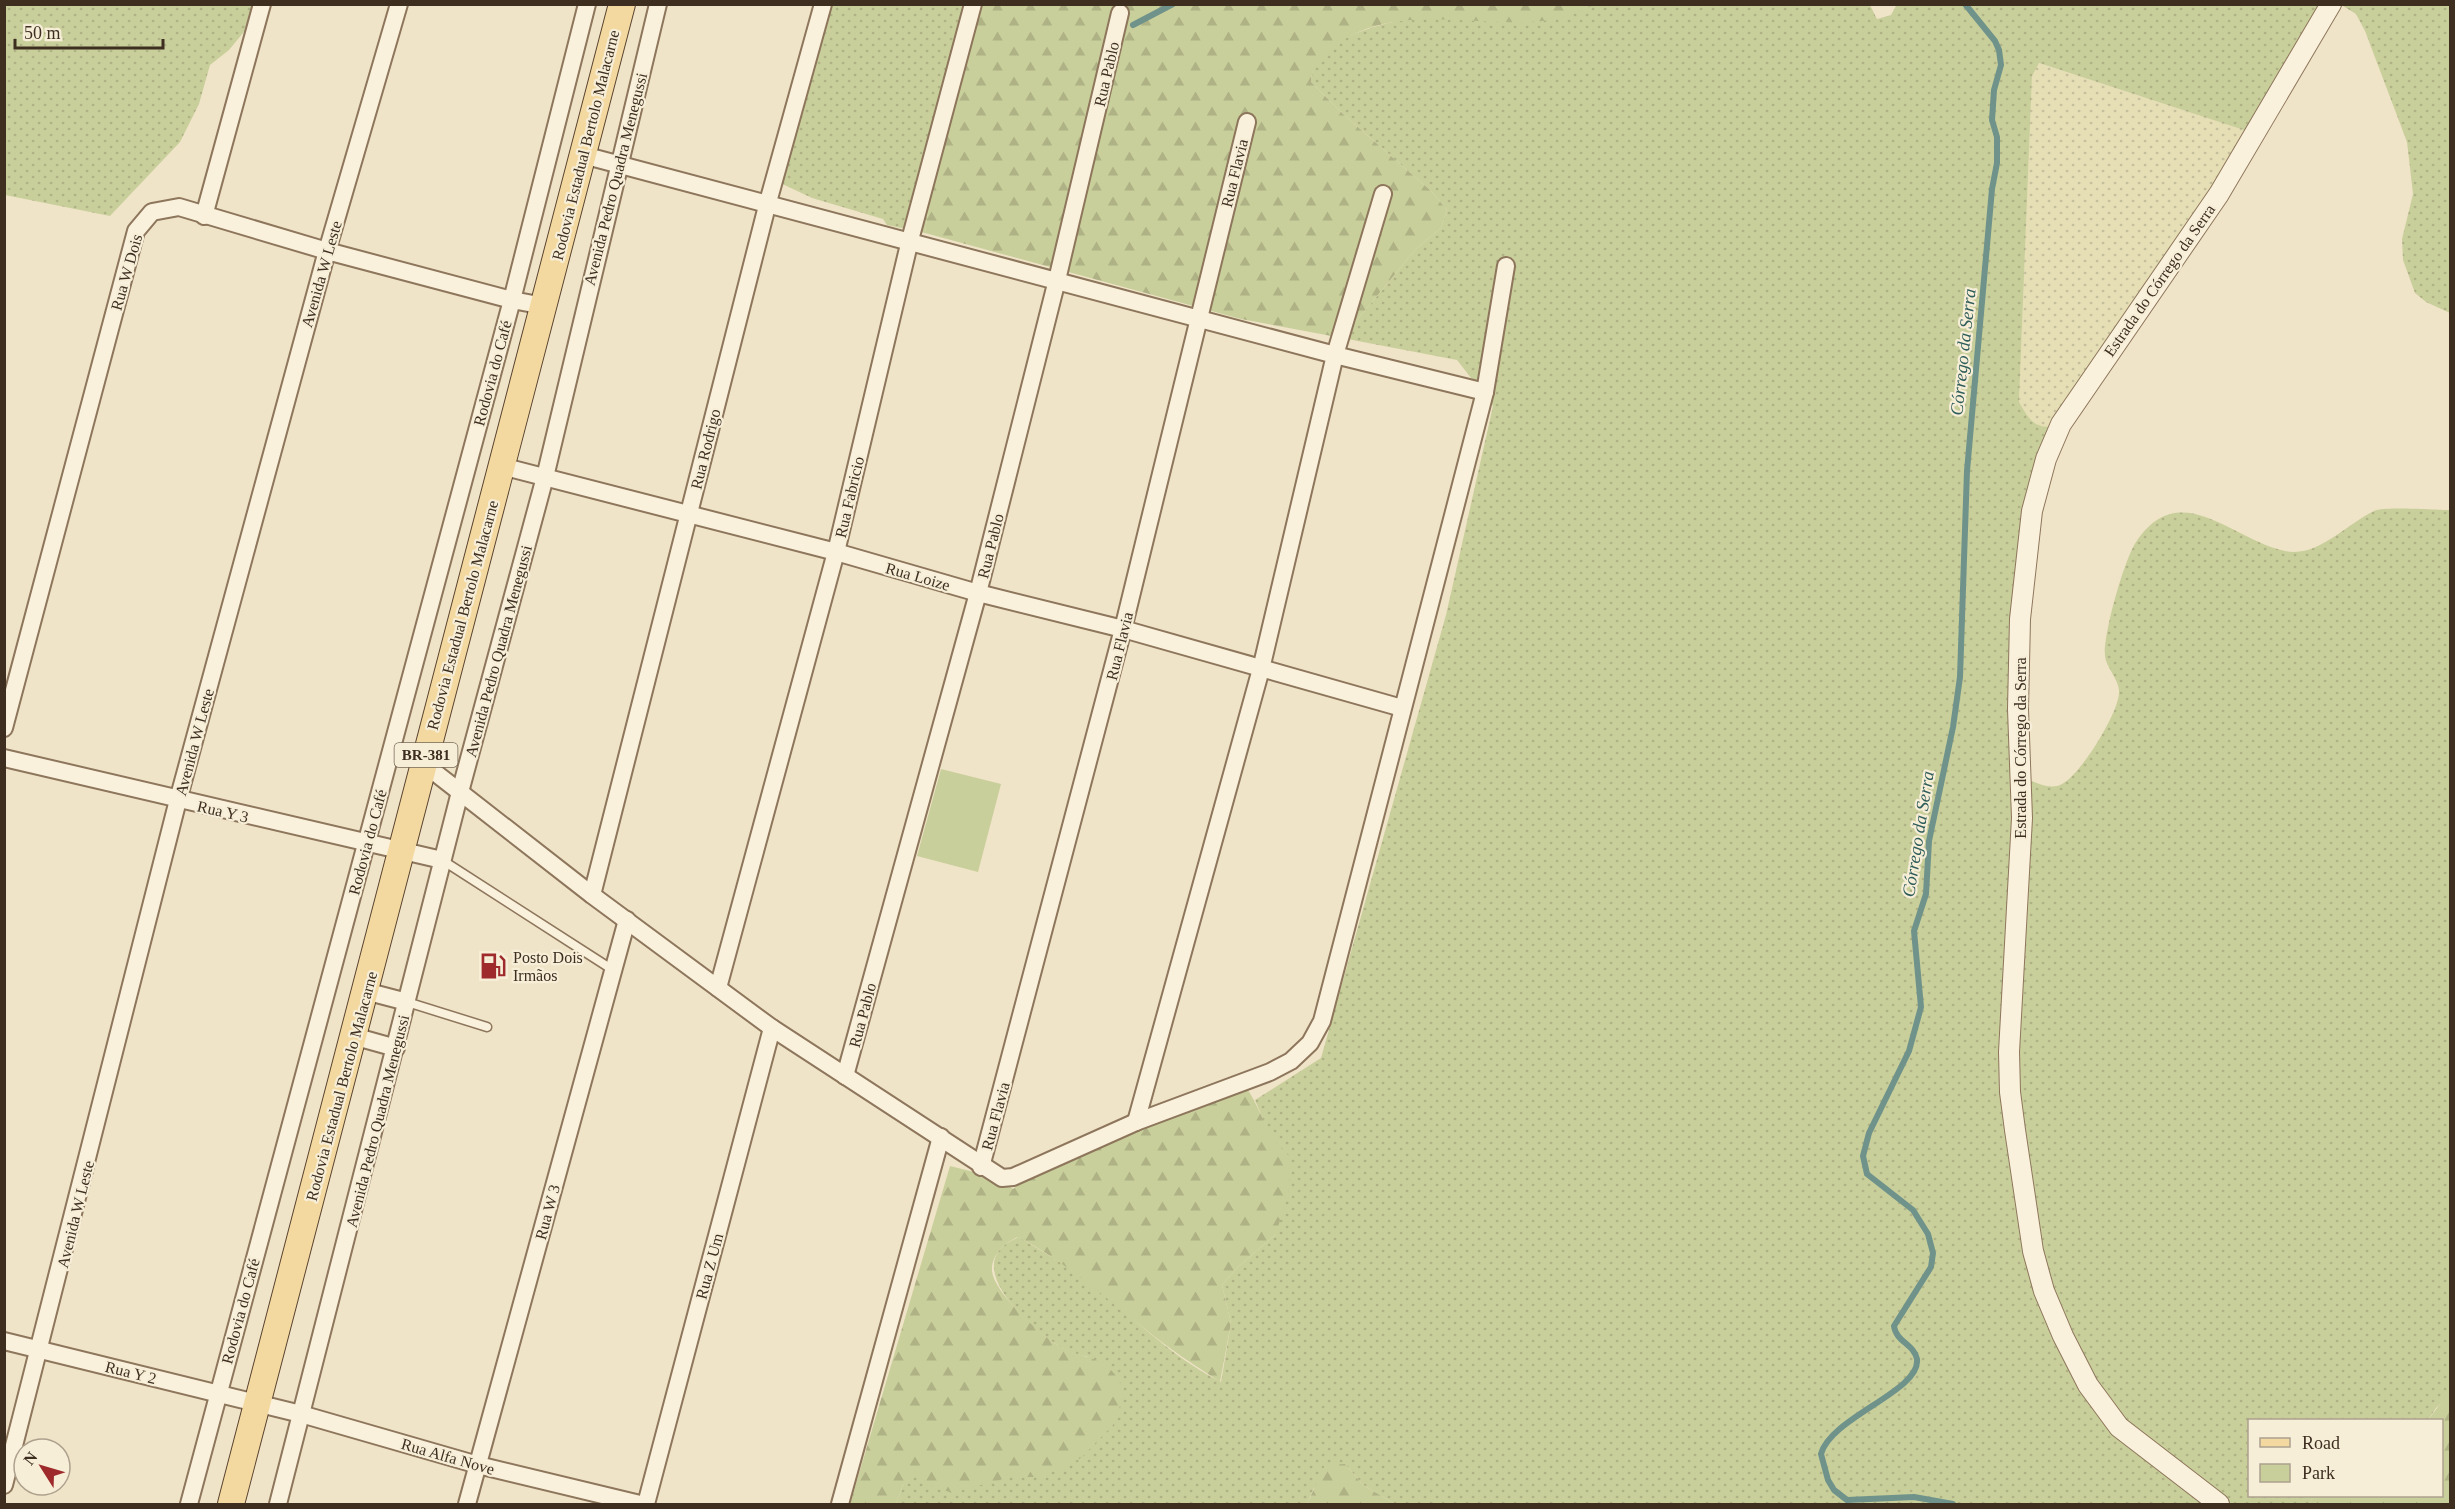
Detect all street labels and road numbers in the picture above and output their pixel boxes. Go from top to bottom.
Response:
street label: Rodovia Estadual Bertolo Malacarne [549,28,622,262]
street label: Rua Pablo [1091,40,1122,108]
street label: Avenida Pedro Quadra Menegussi [581,70,651,288]
street label: Rua Flavia [1218,137,1251,209]
street label: Estrada do Córrego da Serra [2100,201,2219,360]
street label: Avenida W Leste [298,219,345,329]
street label: Rua W Dois [107,232,145,312]
street label: Rodovia do Café [470,319,515,428]
street label: Rua Rodrigo [687,407,725,491]
street label: Rua Fabricio [832,455,867,540]
street label: Rodovia Estadual Bertolo Malacarne [424,499,501,732]
street label: Rua Pablo [974,512,1007,580]
street label: Avenida Pedro Quadra Menegussi [462,543,536,759]
street label: Rua Loize [884,559,952,594]
street label: Rua Flavia [1103,610,1136,682]
street label: Estrada do Córrego da Serra [2012,657,2030,839]
street label: Avenida W Leste [172,687,217,798]
road number: BR-381 [394,743,458,767]
street label: Rodovia do Café [345,788,390,897]
street label: Rua Y 3 [196,797,250,826]
street label: Rodovia Estadual Bertolo Malacarne [303,970,380,1203]
street label: Rua Pablo [846,981,879,1049]
street label: Avenida Pedro Quadra Menegussi [343,1012,413,1230]
street label: Rua Flavia [978,1080,1013,1152]
street label: Avenida W Leste [54,1159,97,1270]
street label: Rua W 3 [532,1183,563,1242]
street label: Rua Z Um [693,1231,727,1301]
street label: Rodovia do Café [218,1257,263,1366]
street label: Rua Y 2 [104,1358,158,1387]
street label: Rua Alfa Nove [399,1435,496,1478]

